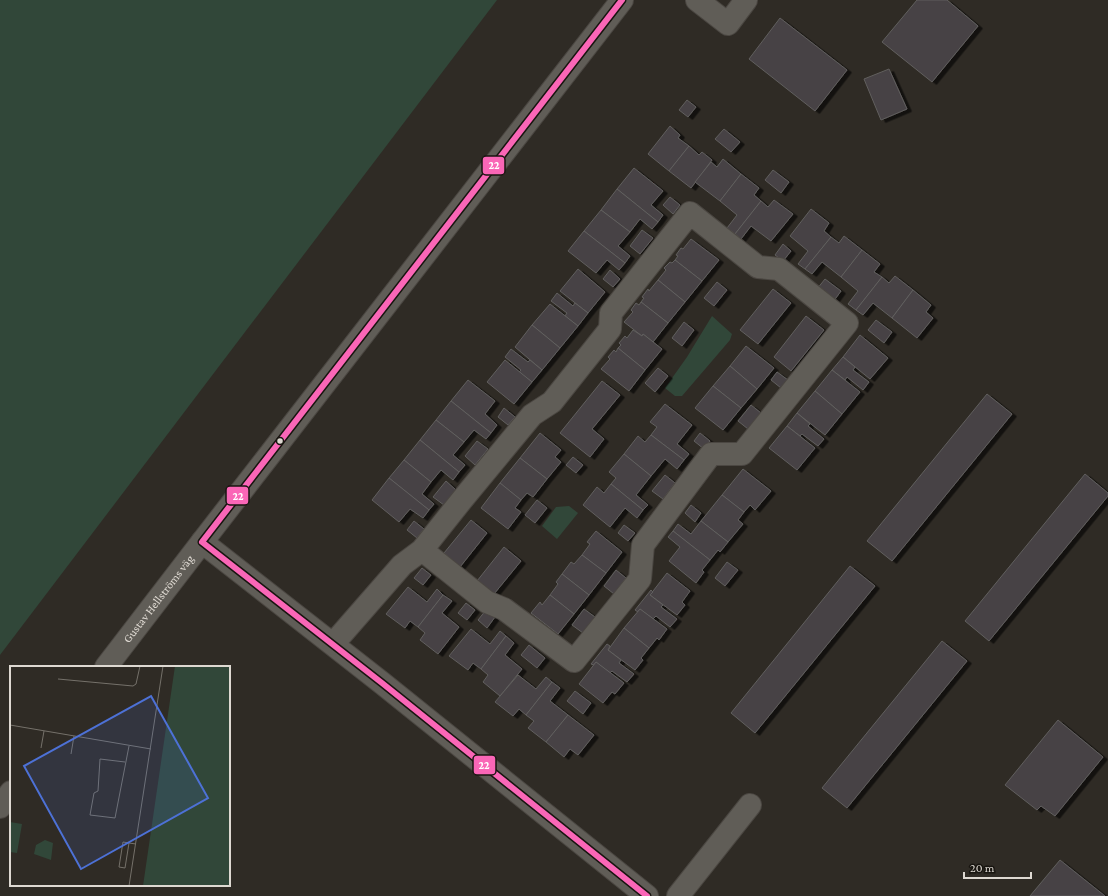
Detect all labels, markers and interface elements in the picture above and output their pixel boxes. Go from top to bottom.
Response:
line badge: 22 [482,156,505,175]
text: 22 [488,159,500,171]
unlabelled marker [275,436,285,446]
line badge: 22 [226,486,249,505]
text: 22 [232,490,244,502]
street label: Gustav Hellströms väg [120,552,197,646]
inset map [10,666,230,886]
line badge: 22 [473,755,496,775]
text: 22 [478,759,490,771]
scale bar [964,854,1031,880]
text: 20 m [970,861,995,875]

